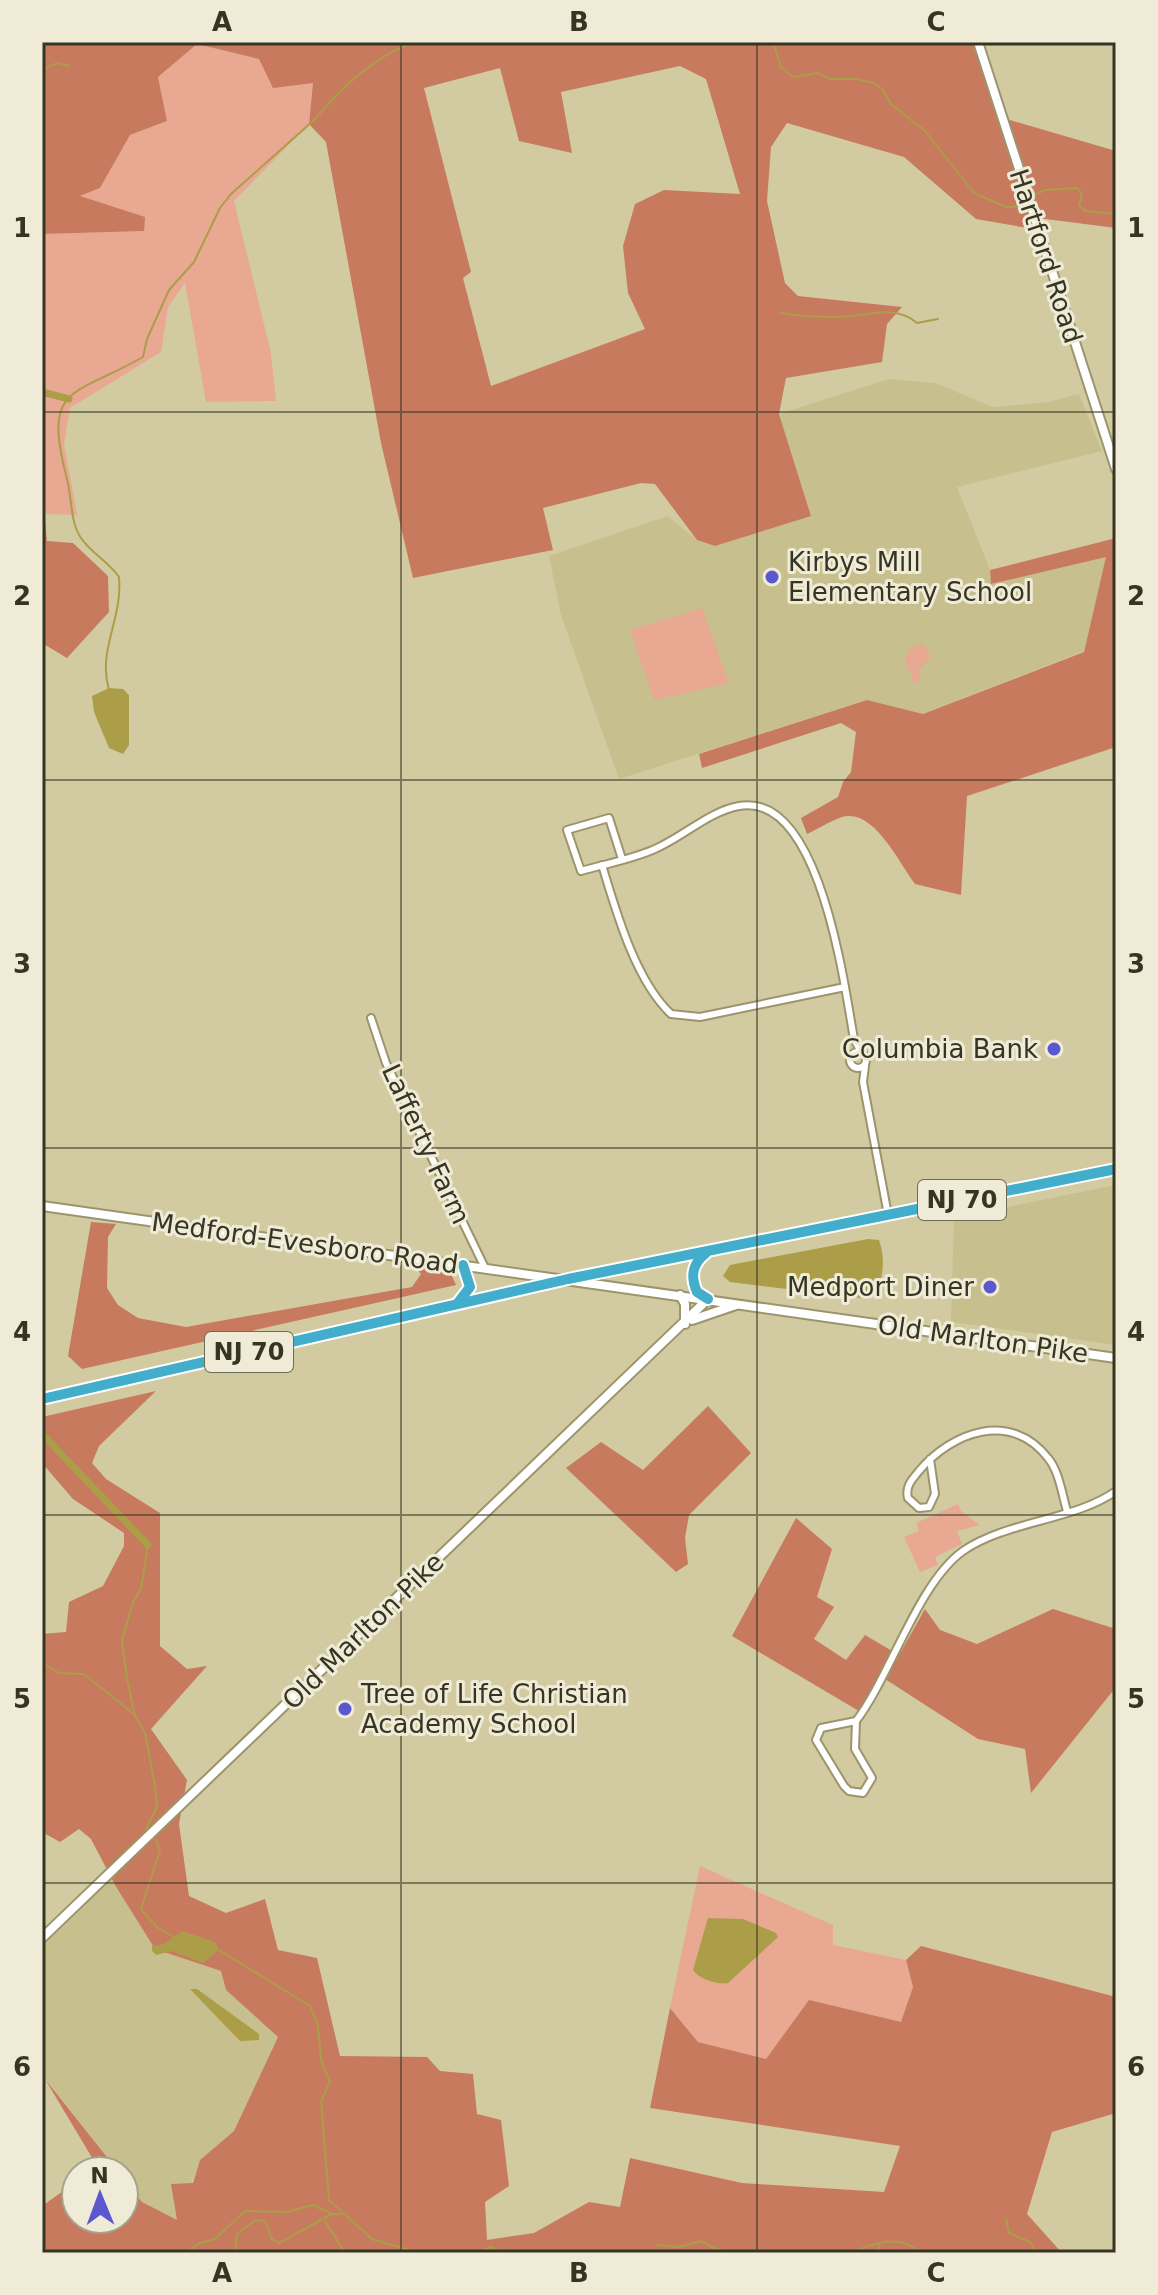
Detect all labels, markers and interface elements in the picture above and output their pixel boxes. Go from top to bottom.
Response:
text: A [212,7,232,37]
text: B [569,7,589,37]
text: C [926,7,946,37]
street label: Hartford Road [1004,165,1088,347]
text: 1 [13,213,31,243]
text: 1 [1127,213,1145,243]
place label: Kirbys Mill Elementary School [788,547,1032,607]
marker: Kirbys Mill Elementary School [763,568,781,586]
text: 2 [13,581,31,611]
text: 2 [1127,581,1145,611]
text: 3 [13,949,31,979]
text: 3 [1127,949,1145,979]
place label: Columbia Bank [842,1034,1038,1064]
marker: Columbia Bank [1045,1040,1063,1058]
street label: Lafferty Farm [376,1059,476,1229]
road number: NJ 70 [918,1180,1006,1220]
street label: Medford-Evesboro Road [150,1207,460,1279]
place label: Medport Diner [787,1272,974,1302]
marker: Medport Diner [981,1278,999,1296]
street label: Old Marlton Pike [876,1309,1090,1369]
text: 4 [13,1317,31,1347]
text: 4 [1127,1317,1145,1347]
road number: NJ 70 [205,1332,293,1372]
street label: Old Marlton Pike [276,1547,450,1715]
place label: Tree of Life Christian Academy School [360,1679,628,1739]
text: 5 [13,1684,31,1714]
text: 5 [1127,1684,1145,1714]
marker: Tree of Life Christian Academy School [336,1700,354,1718]
text: 6 [13,2052,31,2082]
text: 6 [1127,2052,1145,2082]
north arrow [60,2155,140,2235]
text: N [90,2163,109,2188]
text: A [212,2258,232,2288]
text: B [569,2258,589,2288]
text: C [926,2258,946,2288]

